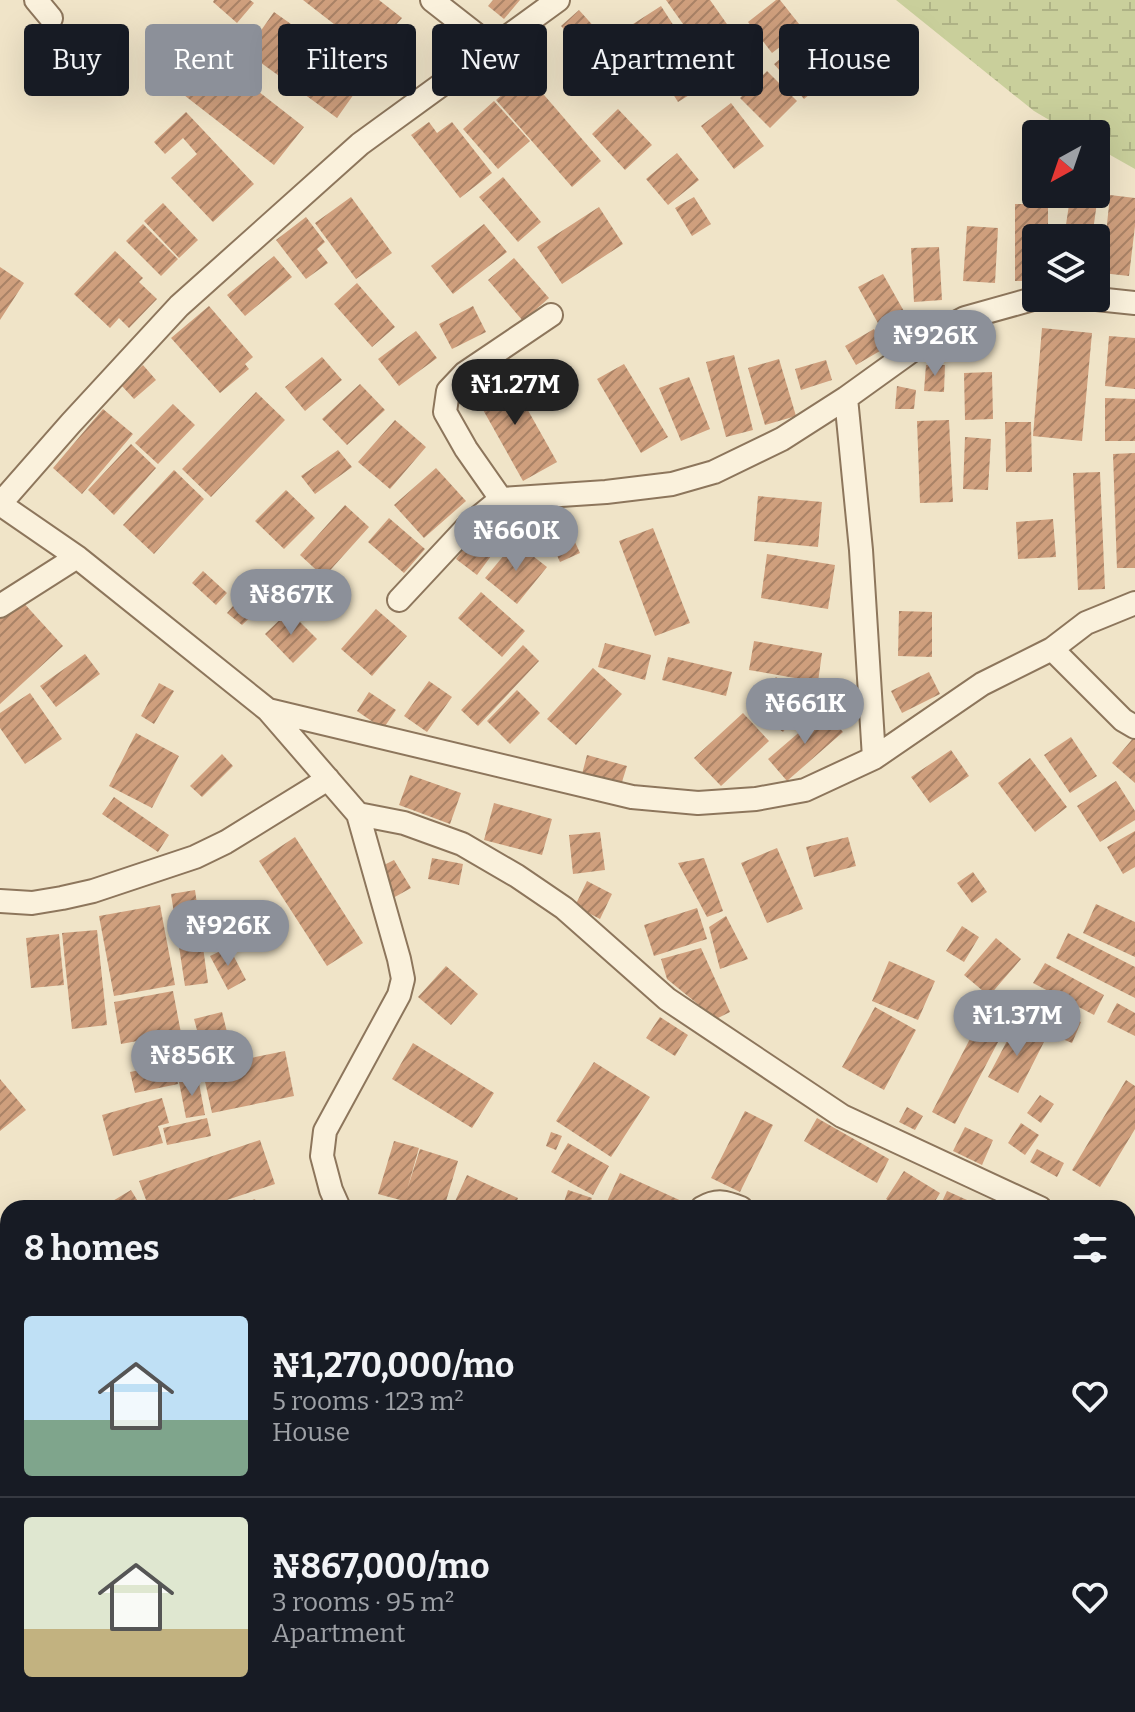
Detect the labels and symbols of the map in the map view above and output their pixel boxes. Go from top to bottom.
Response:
north arrow [1022,120,1110,208]
pin: ₦926K [879,310,991,378]
pin: ₦1.27M [450,359,580,427]
pin: ₦660K [460,505,572,573]
pin: ₦867K [235,569,347,637]
pin: ₦661K [749,678,861,746]
pin: ₦926K [172,900,284,968]
pin: ₦1.37M [952,990,1082,1058]
pin: ₦856K [136,1030,248,1098]

